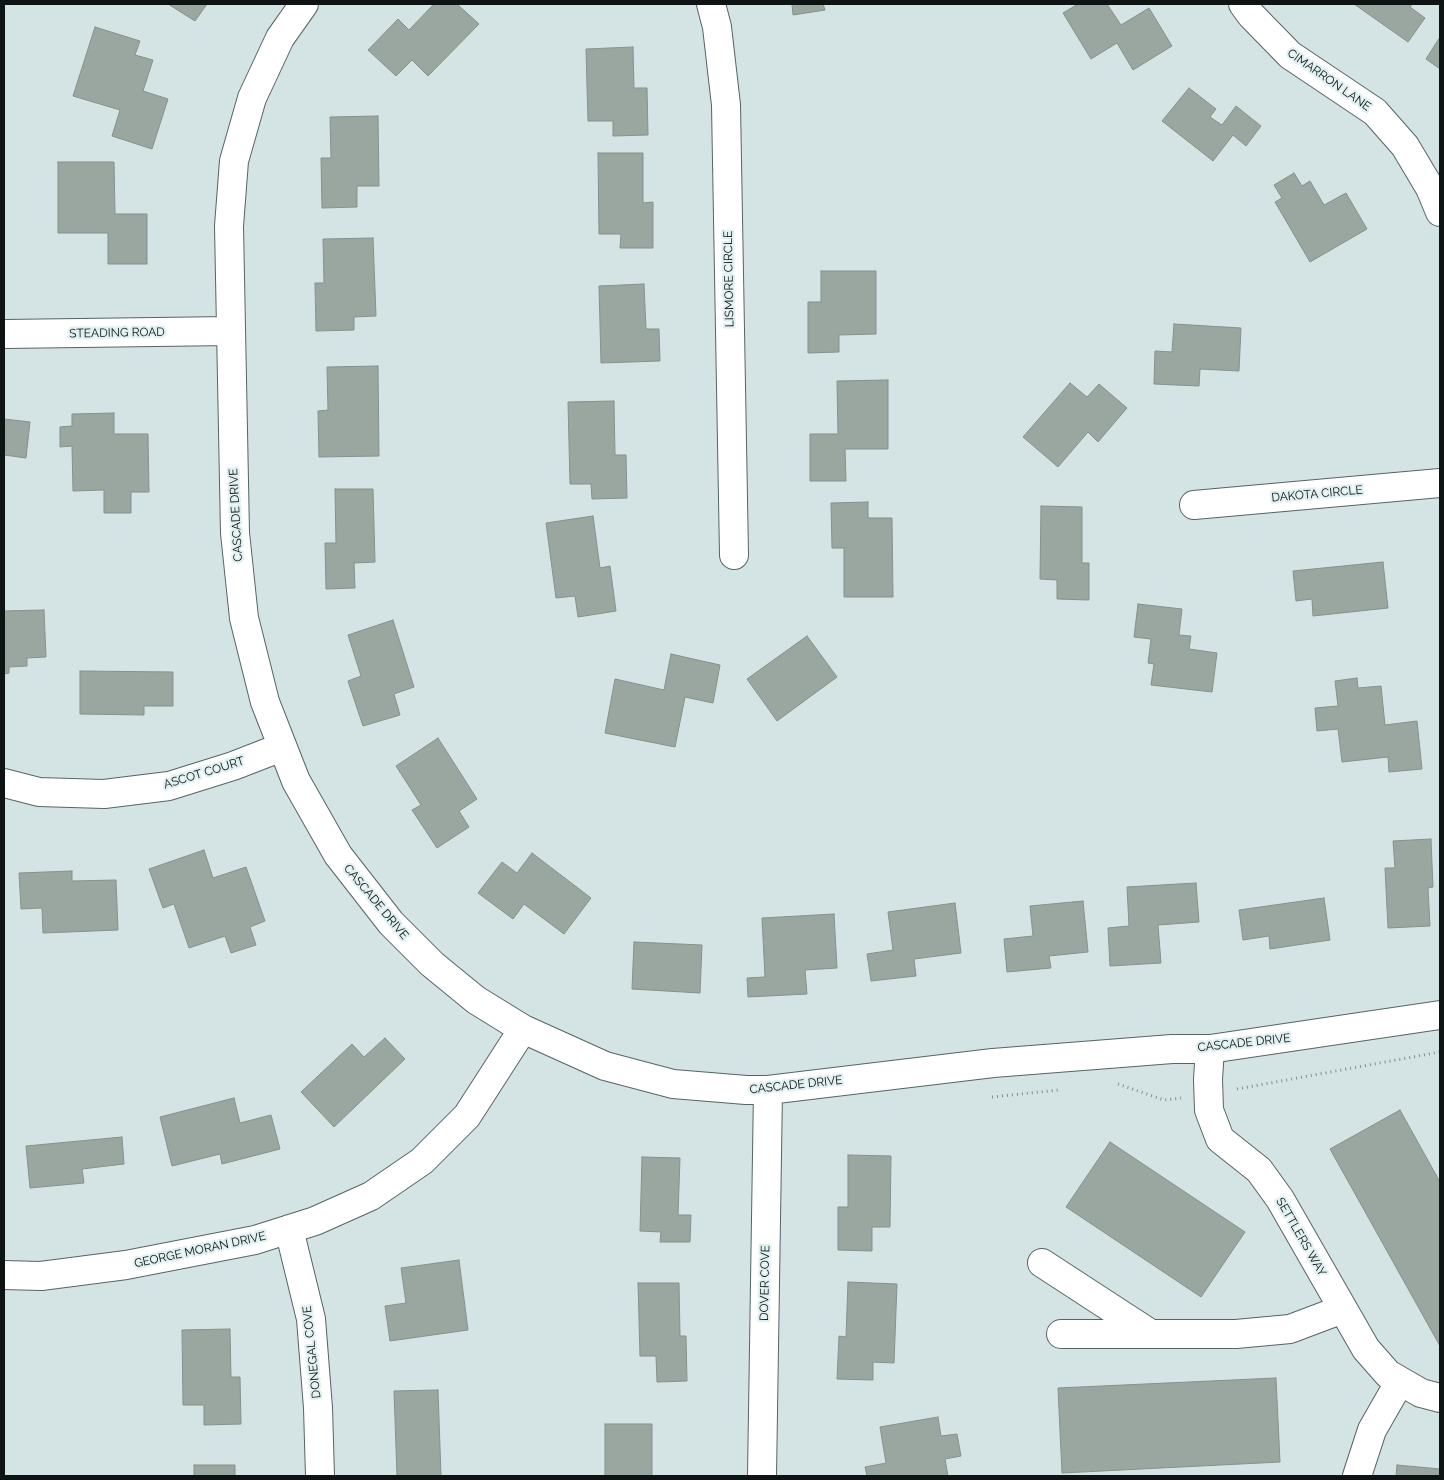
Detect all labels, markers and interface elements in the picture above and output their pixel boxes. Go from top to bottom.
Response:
street label: CIMARRON LANE [1285,46,1373,114]
street label: LISMORE CIRCLE [721,231,737,327]
street label: STEADING ROAD [69,325,165,341]
street label: CASCADE DRIVE [226,468,246,562]
street label: DAKOTA CIRCLE [1271,483,1363,505]
street label: ASCOT COURT [162,754,246,792]
street label: CASCADE DRIVE [340,862,412,942]
street label: CASCADE DRIVE [1197,1031,1291,1055]
street label: CASCADE DRIVE [749,1073,843,1097]
street label: SETTLERS WAY [1273,1195,1329,1279]
street label: GEORGE MORAN DRIVE [133,1229,267,1271]
street label: DOVER COVE [757,1245,773,1321]
street label: DONEGAL COVE [300,1305,324,1399]

